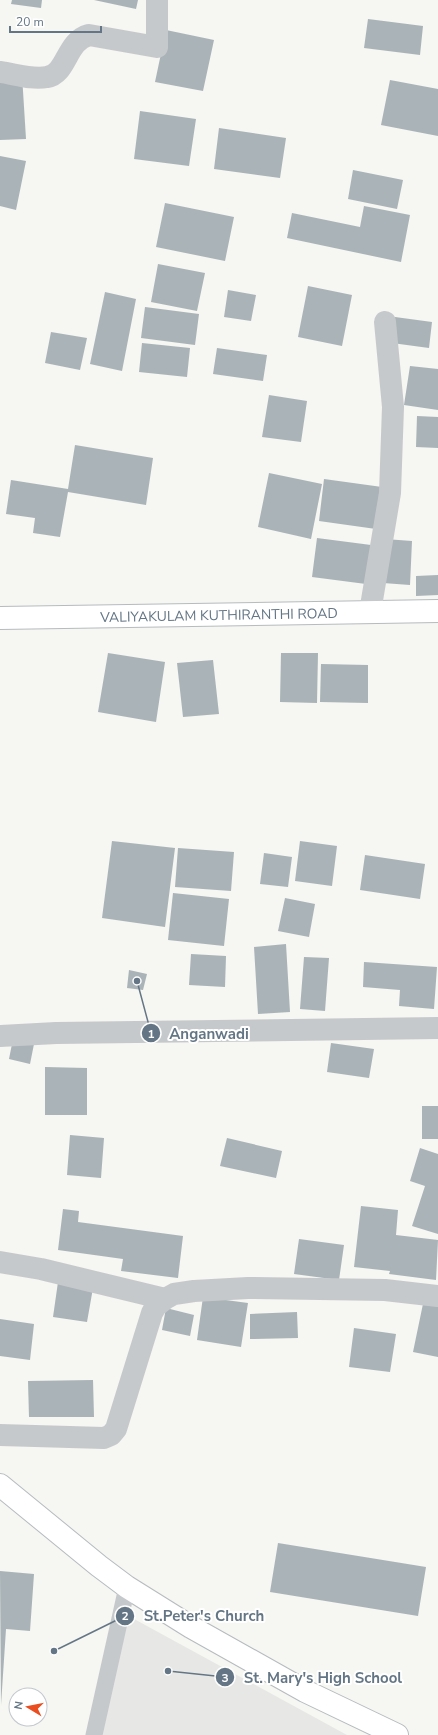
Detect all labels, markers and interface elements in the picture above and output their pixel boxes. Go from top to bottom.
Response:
scale bar [10,8,101,34]
text: 20 m [16,14,44,30]
street label: VALIYAKULAM KUTHIRANTHI ROAD [99,604,338,627]
callout: Anganwadi [141,1020,257,1047]
text: Anganwadi [169,1024,249,1044]
text: 1 [147,1026,155,1042]
callout: St.Peter's Church [115,1602,272,1629]
text: St.Peter's Church [144,1606,264,1626]
text: 2 [121,1608,129,1624]
callout: St. Mary's High School [215,1664,410,1691]
text: St. Mary's High School [244,1668,402,1688]
text: 3 [221,1670,229,1686]
north arrow [8,1687,48,1727]
text: N [11,1700,27,1711]

